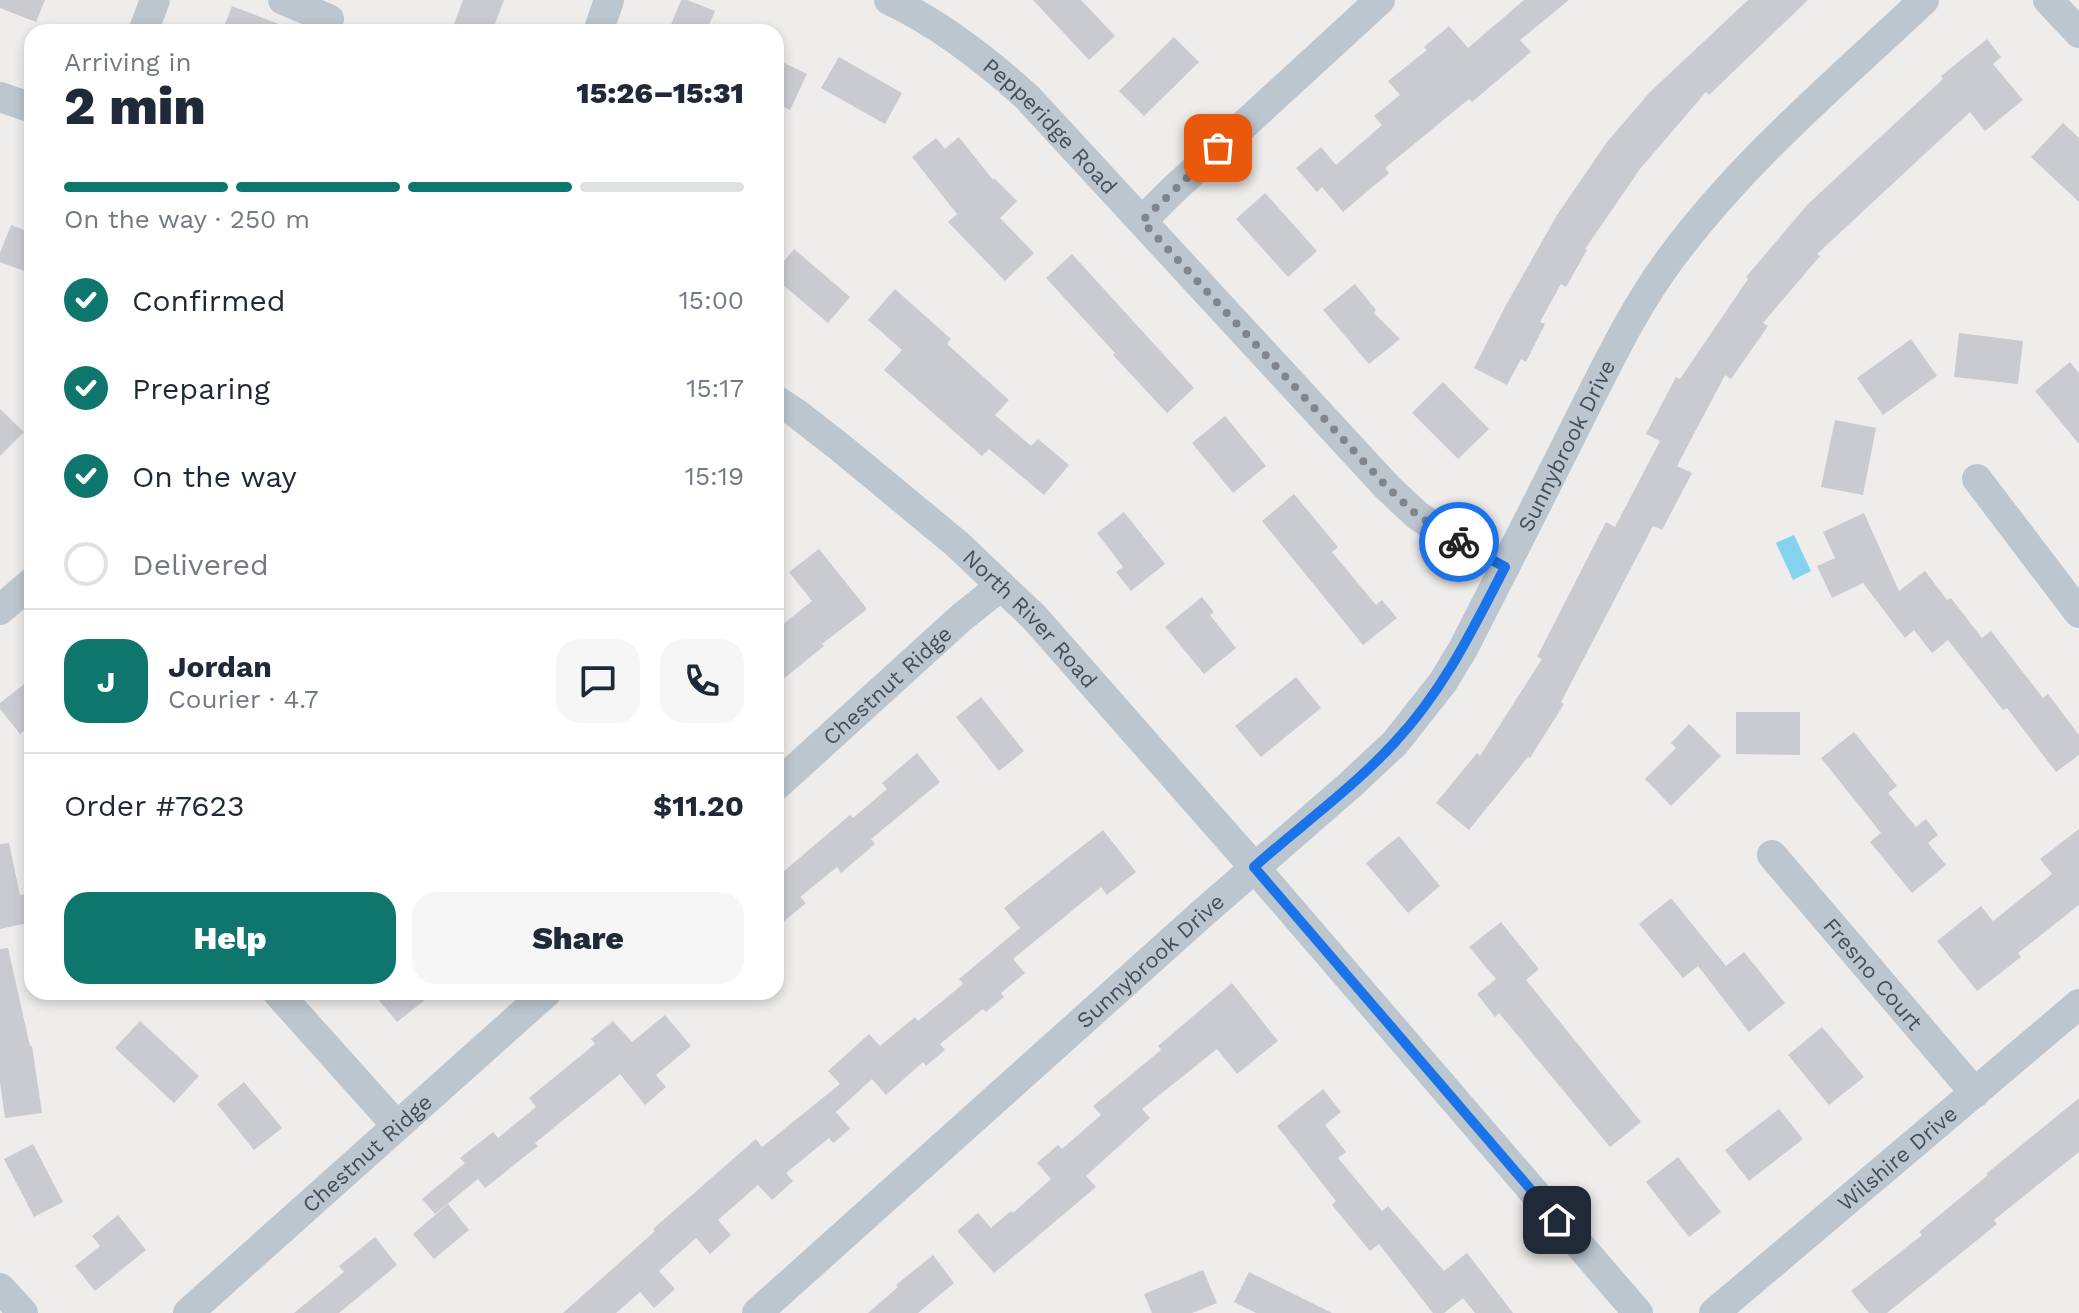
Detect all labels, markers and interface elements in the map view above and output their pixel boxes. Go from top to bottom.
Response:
text: Arriving in [64,47,192,77]
street label: Pepperidge Road [978,52,1122,199]
text: 15:26–15:31 [576,75,744,110]
text: 2 min [64,76,206,137]
pin [1184,114,1252,182]
icon: bag [1196,126,1240,170]
text: On the way · 250 m [64,204,310,234]
icon: check [64,278,108,322]
text: Confirmed [132,283,286,318]
text: 15:00 [679,285,744,315]
street label: Sunnybrook Drive [1513,355,1620,536]
icon: check [64,366,108,410]
text: Preparing [132,371,270,406]
text: 15:17 [686,373,744,403]
icon: check [64,454,108,498]
text: On the way [132,459,297,494]
text: 15:19 [685,461,744,491]
courier [1419,502,1499,582]
icon: bike [1437,520,1481,564]
street label: North River Road [958,544,1103,692]
text: Delivered [132,547,269,582]
street label: Chestnut Ridge [818,620,956,750]
button: chat [556,639,640,723]
button: phone [660,639,744,723]
text: Jordan [168,649,272,684]
text: J [97,664,115,699]
text: Courier · 4.7 [168,684,318,714]
text: Order #7623 [64,788,245,823]
text: $11.20 [653,788,744,823]
street label: Sunnybrook Drive [1071,888,1229,1033]
button: Help [64,892,396,984]
button: Share [412,892,744,984]
street label: Fresno Court [1819,913,1928,1035]
street label: Chestnut Ridge [297,1089,437,1217]
street label: Wilshire Drive [1832,1100,1962,1215]
pin [1523,1186,1591,1254]
icon: home [1535,1198,1579,1242]

